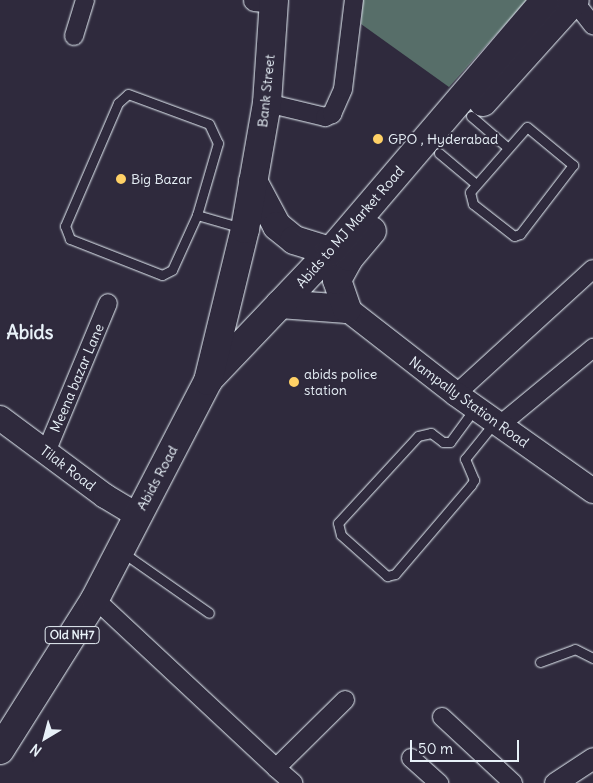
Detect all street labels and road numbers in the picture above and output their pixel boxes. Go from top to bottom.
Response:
street label: Bank Street [254,54,278,128]
street label: Abids to MJ Market Road [292,163,408,291]
street label: Meena bazar Lane [47,321,107,435]
street label: Nampally Station Road [406,353,532,451]
street label: Tilak Road [37,442,99,494]
street label: Abids Road [133,443,181,513]
road number: Old NH7 [44,626,100,644]

